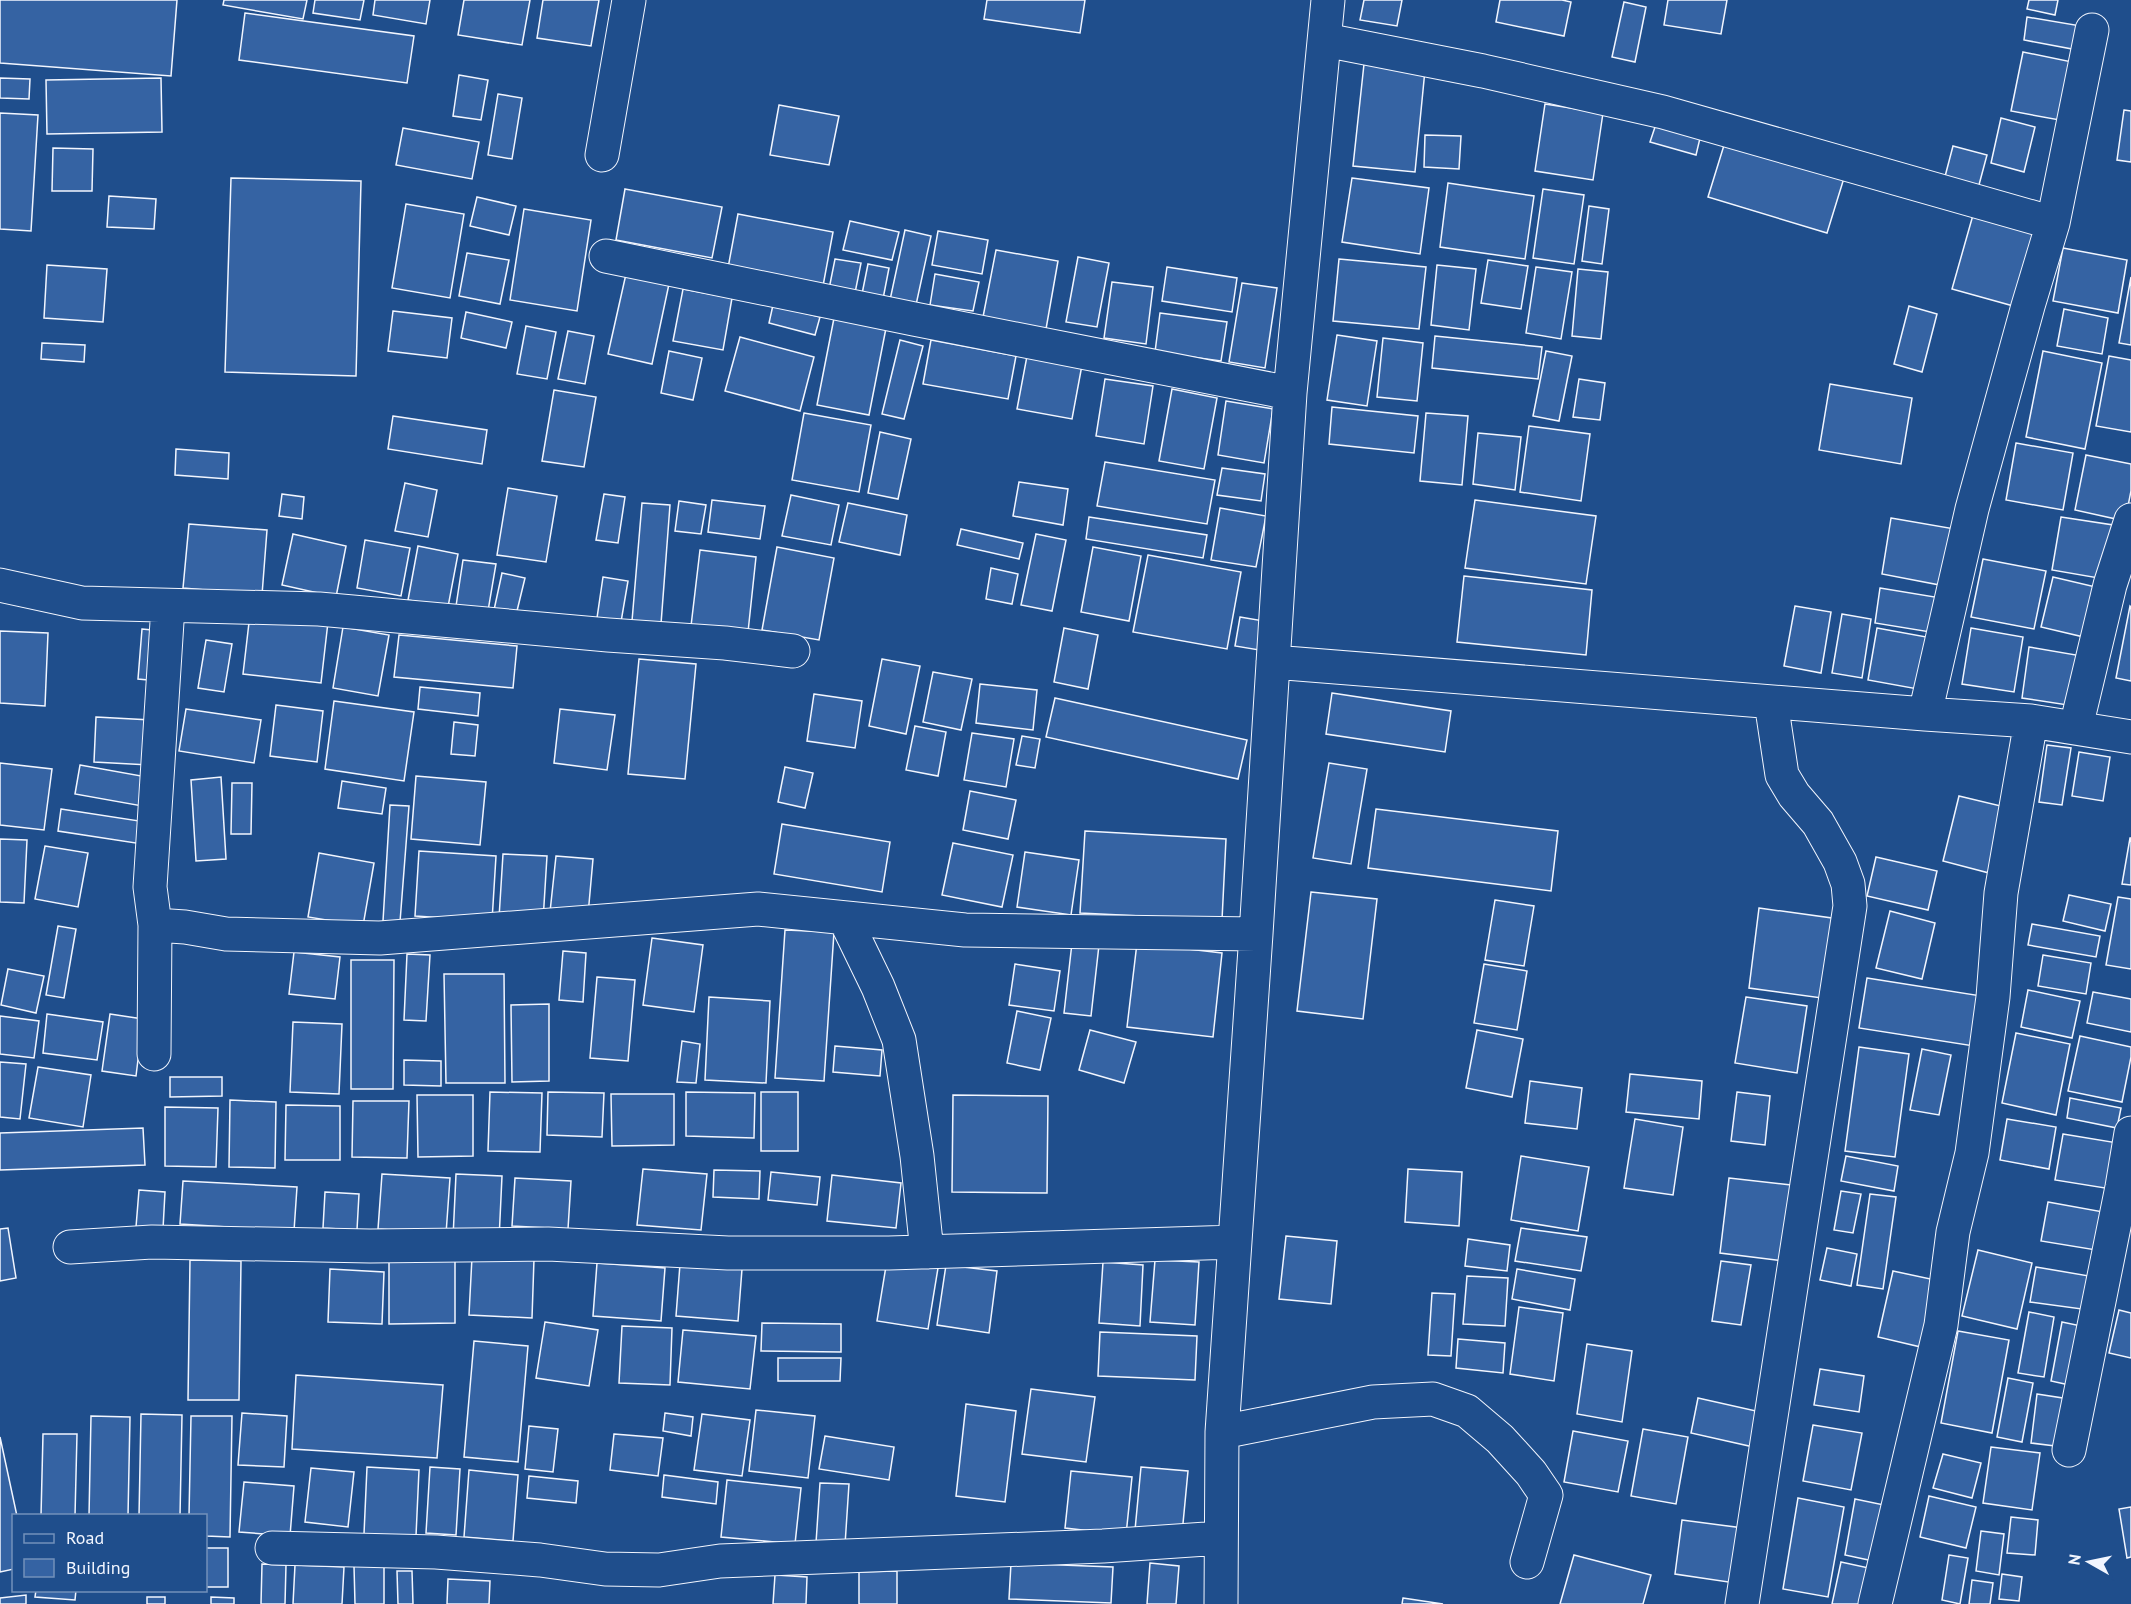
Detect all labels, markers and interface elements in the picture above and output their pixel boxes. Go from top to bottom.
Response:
legend [12,1514,207,1592]
text: Road [66,1526,104,1549]
north arrow [2059,1532,2119,1592]
text: N [2063,1553,2085,1566]
text: Building [66,1556,130,1579]

